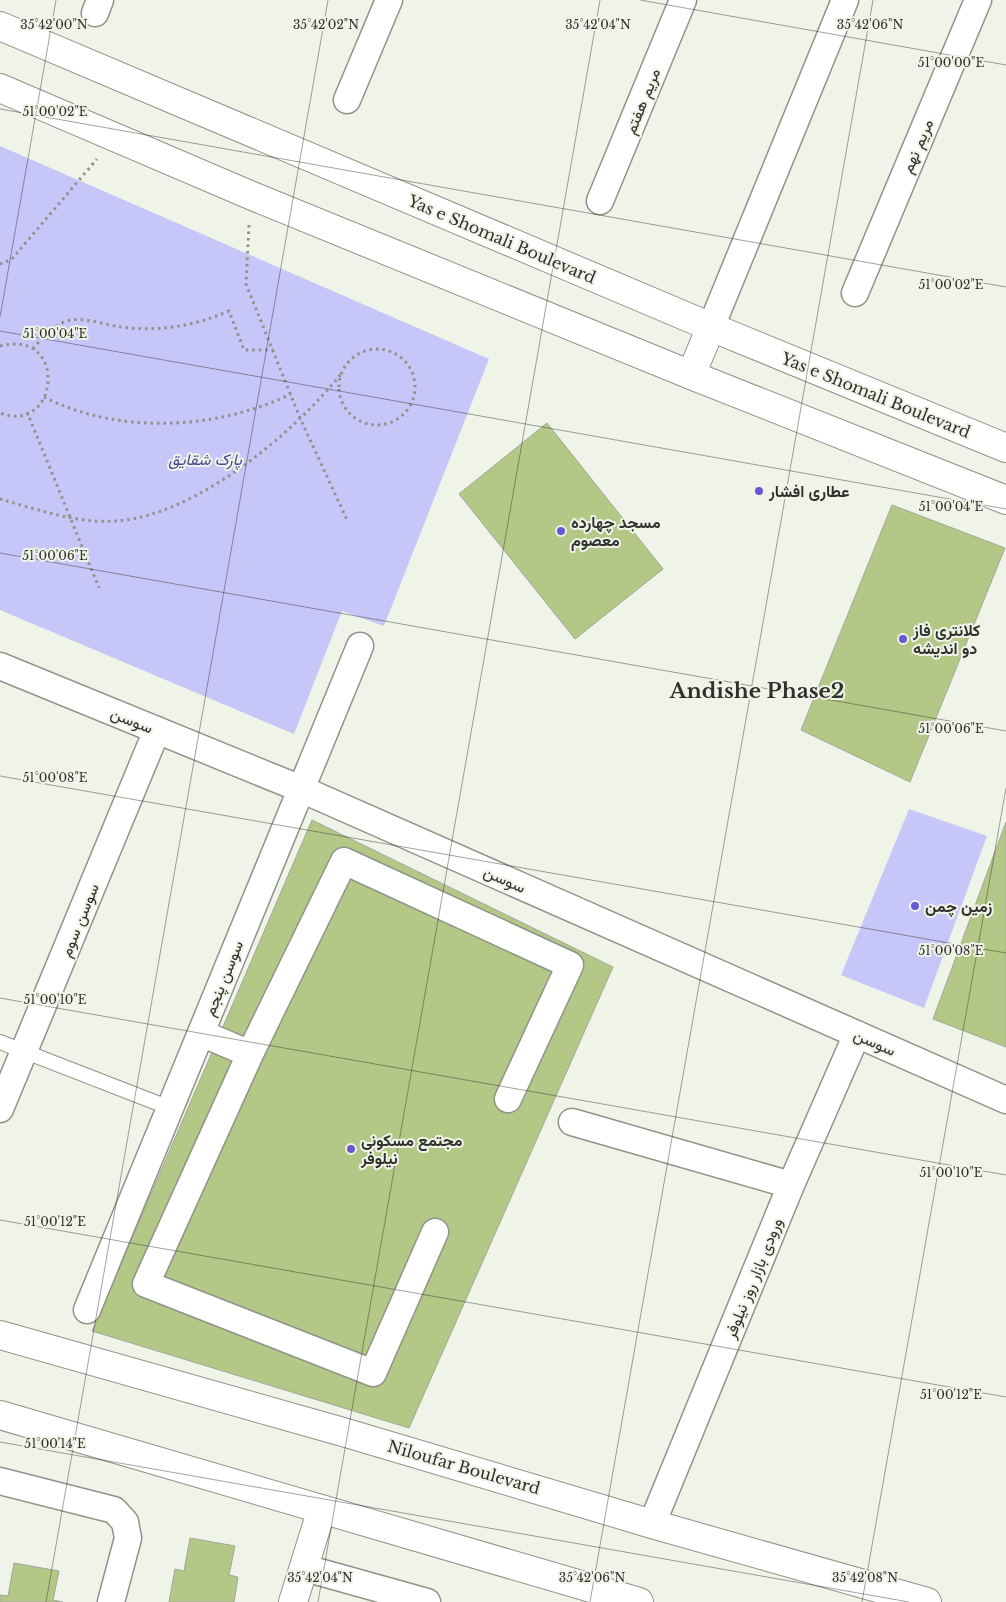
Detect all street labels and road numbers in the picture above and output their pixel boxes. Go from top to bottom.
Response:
street label: مریم هفتم [620,65,665,137]
street label: مریم نهم [897,116,938,177]
street label: Yas e Shomali Boulevard [404,190,599,288]
street label: Yas e Shomali Boulevard [778,348,974,442]
street label: سوسن [108,703,156,738]
street label: سوسن [480,861,529,898]
street label: سوسن سوم [55,880,104,960]
street label: سوسن پنجم [199,937,249,1020]
street label: سوسن [850,1024,899,1061]
street label: ورودی بازار روز نیلوفر [719,1215,787,1343]
street label: Niloufar Boulevard [385,1436,543,1498]

